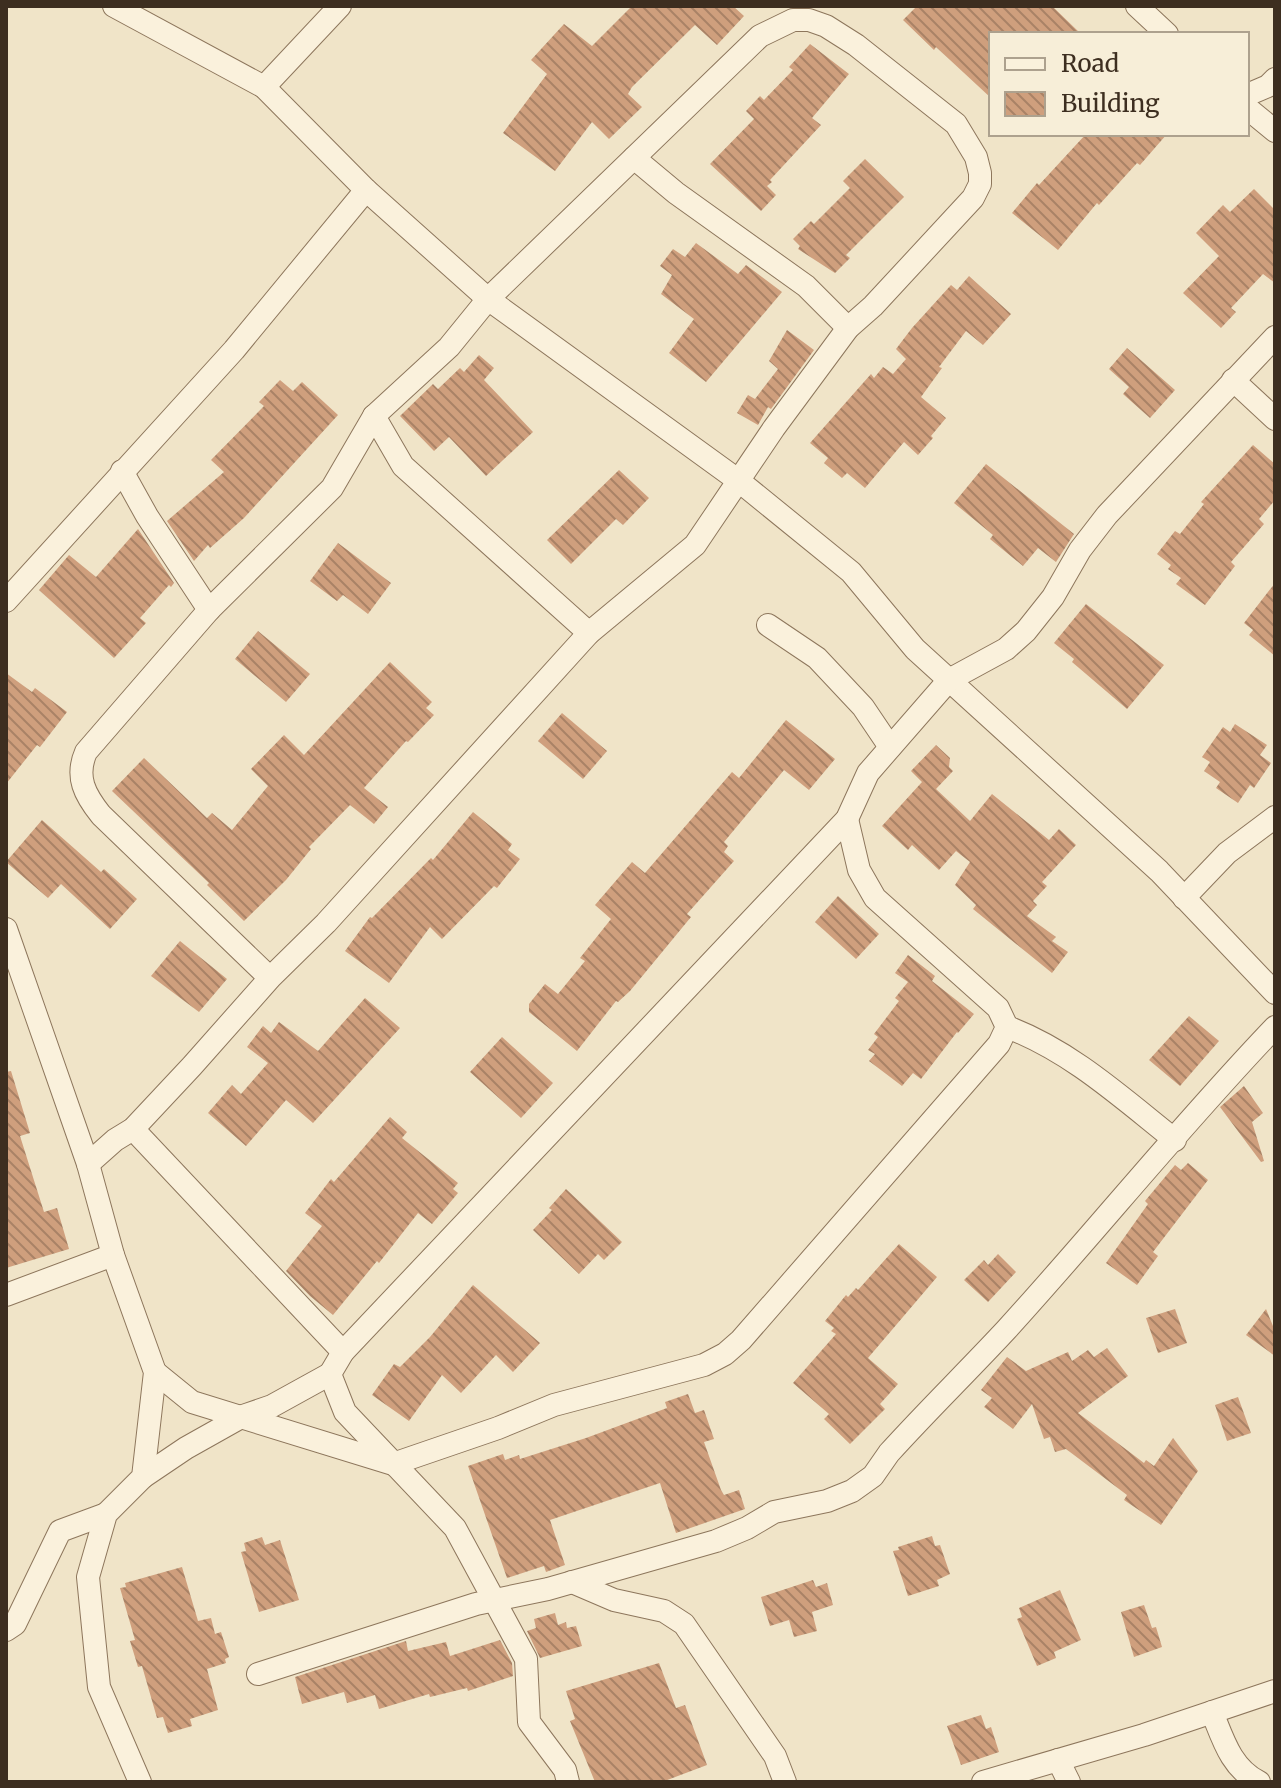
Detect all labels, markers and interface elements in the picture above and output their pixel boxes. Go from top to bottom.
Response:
legend [989,32,1249,136]
text: Road [1061,48,1119,79]
text: Building [1061,88,1160,119]

